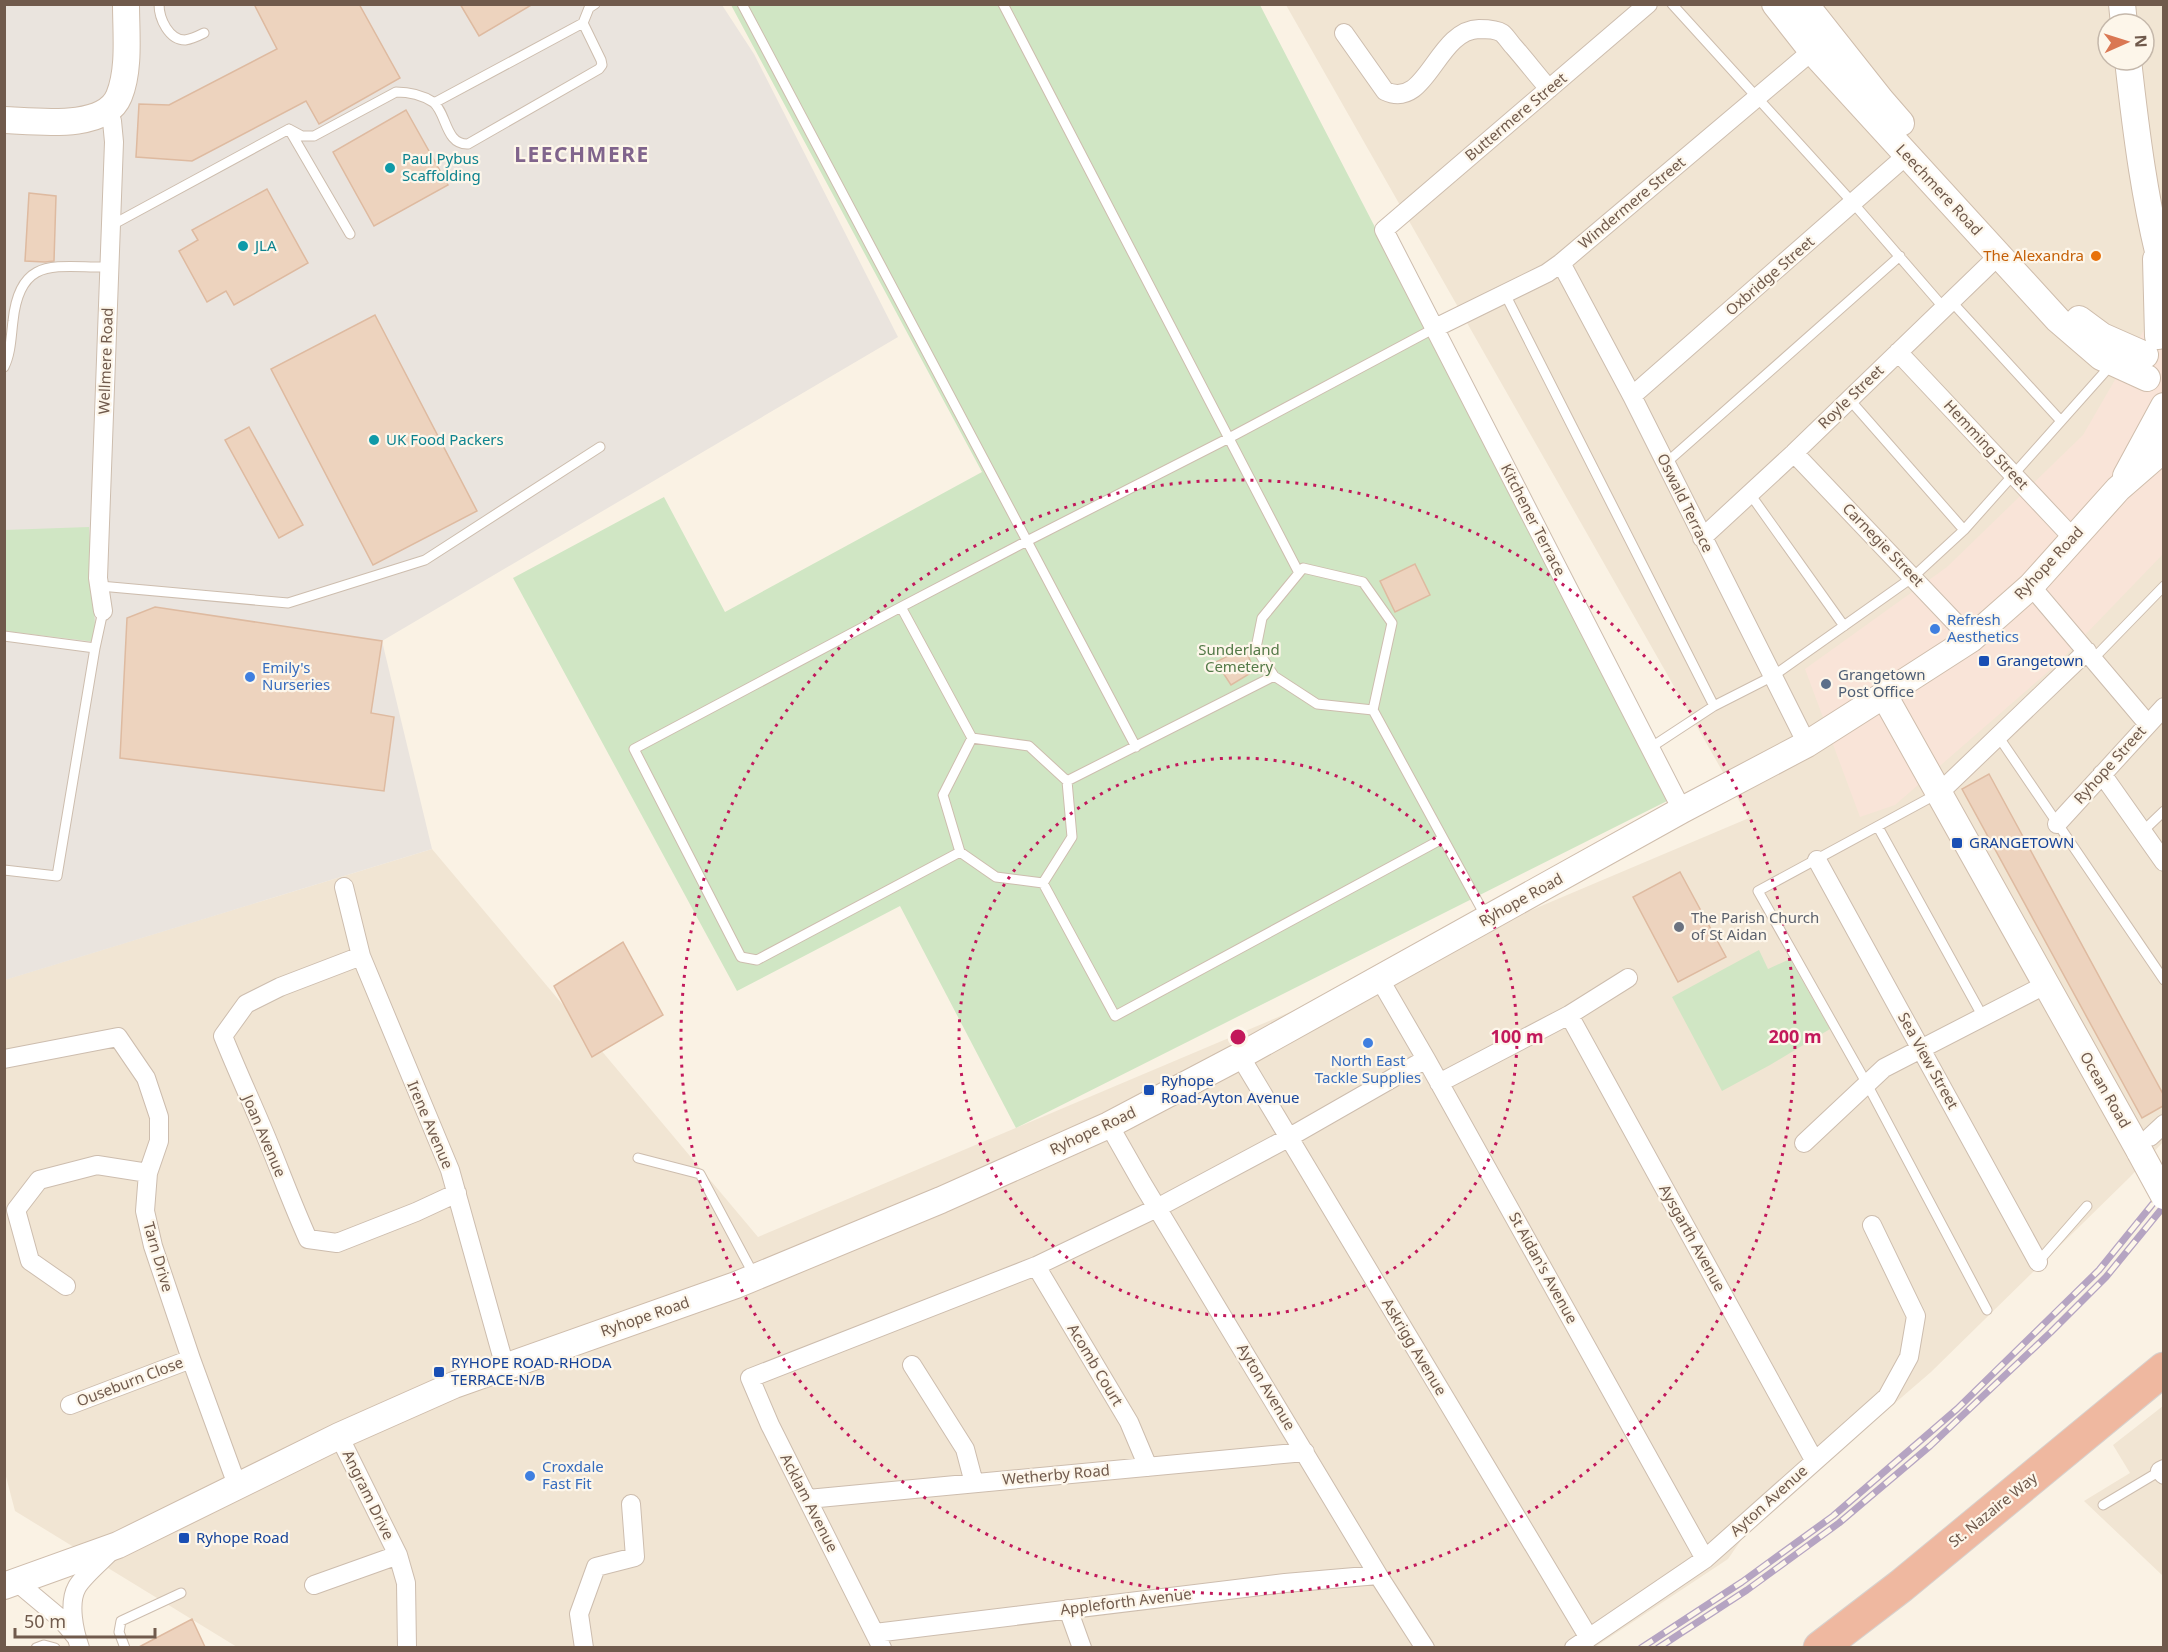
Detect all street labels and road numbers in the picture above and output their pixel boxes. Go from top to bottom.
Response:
street label: Buttermere Street [1460,67,1571,165]
street label: Leechmere Road [1892,139,1987,239]
street label: Windermere Street [1574,151,1689,253]
street label: Oxbridge Street [1721,231,1818,319]
street label: Wellmere Road [93,307,117,415]
street label: Royle Street [1813,360,1888,433]
street label: Hemming Street [1940,395,2034,494]
street label: Oswald Terrace [1653,450,1719,555]
street label: Kitchener Terrace [1497,460,1571,579]
street label: Carnegie Street [1839,498,1929,591]
street label: Ryhope Road [2009,522,2087,603]
street label: Ryhope Street [2069,720,2150,808]
street label: Ryhope Road [1475,868,1566,930]
street label: Sea View Street [1894,1009,1964,1113]
street label: Ocean Road [2076,1048,2136,1131]
street label: Irene Avenue [403,1078,458,1172]
street label: Joan Avenue [238,1090,291,1180]
street label: Ryhope Road [1046,1101,1139,1159]
street label: Aysgarth Avenue [1655,1180,1731,1295]
street label: St Aidan's Avenue [1505,1208,1583,1327]
street label: Tarn Drive [139,1219,178,1294]
street label: Ryhope Road [597,1291,692,1341]
street label: Askrigg Avenue [1378,1294,1452,1399]
street label: Acomb Court [1063,1320,1129,1410]
street label: Ayton Avenue [1233,1340,1301,1433]
street label: Ouseburn Close [74,1352,186,1411]
street label: Angram Drive [339,1446,399,1543]
street label: Acklam Avenue [777,1450,843,1555]
street label: Wetherby Road [1001,1459,1111,1489]
street label: Ayton Avenue [1725,1460,1811,1540]
street label: St. Nazaire Way [1944,1467,2041,1551]
street label: Appleforth Avenue [1059,1583,1193,1619]

